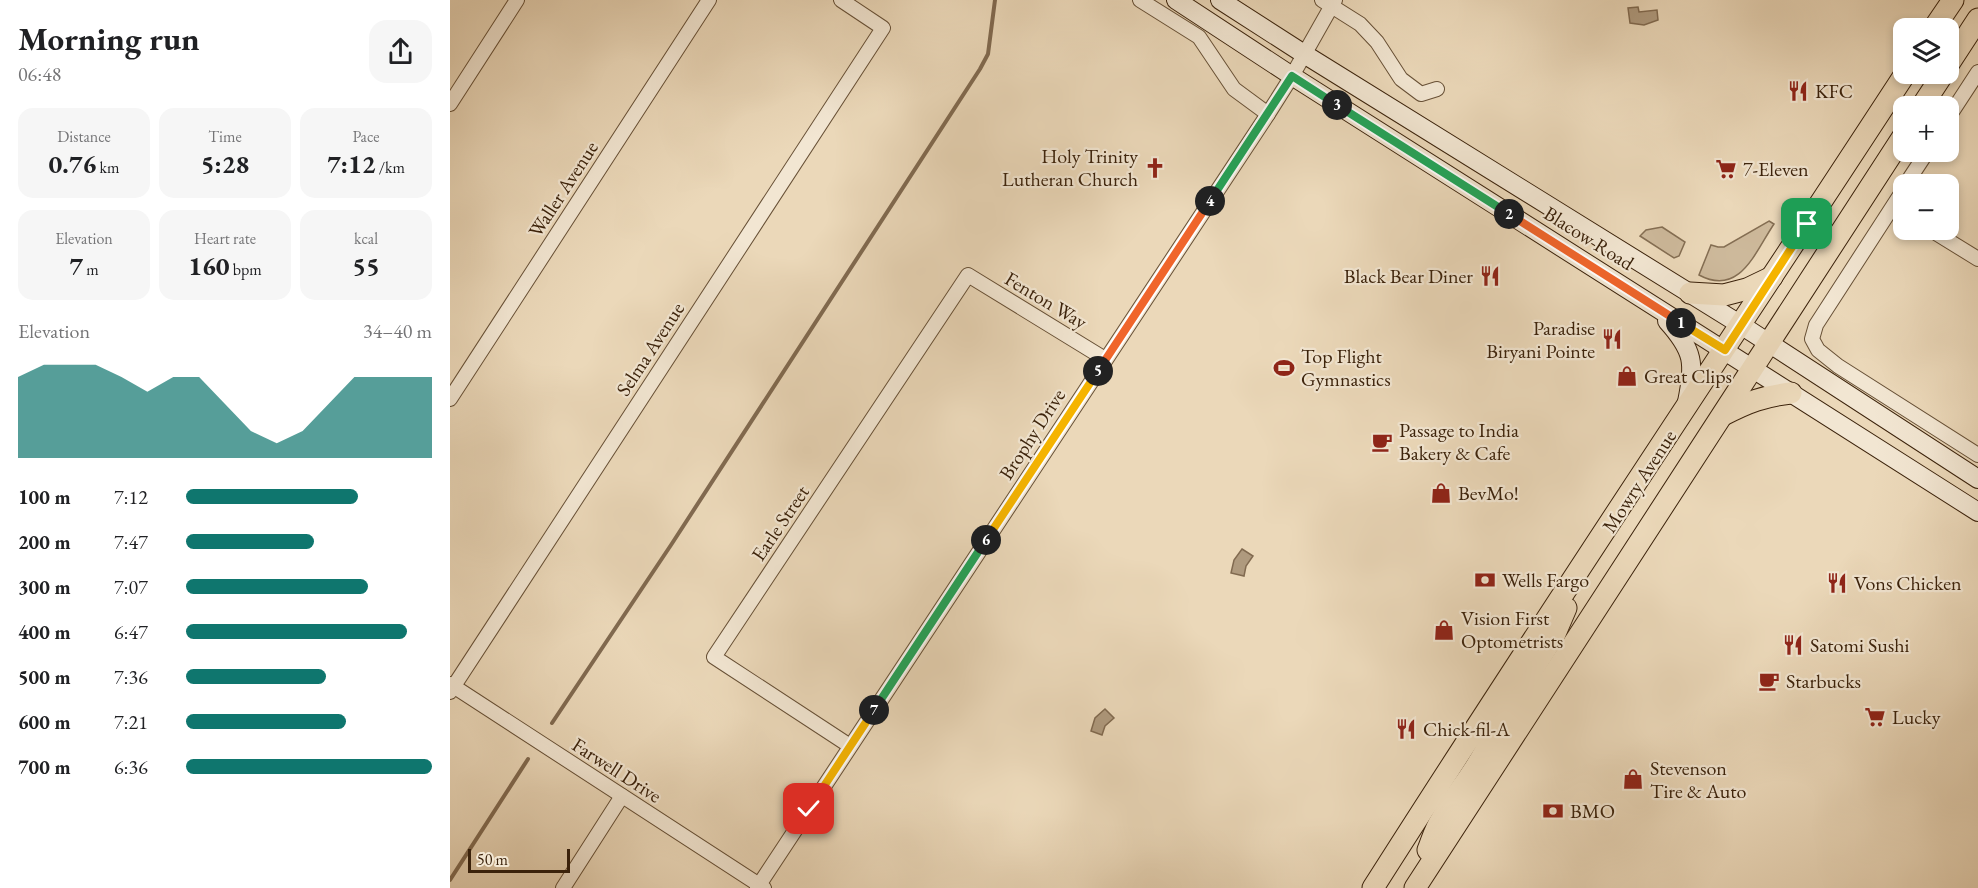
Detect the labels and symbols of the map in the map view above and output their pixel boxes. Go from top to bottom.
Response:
place label: KFC [1815,78,1853,104]
restaurant icon: KFC [1786,79,1810,103]
pin: 3 [1322,90,1352,120]
street label: Waller Avenue [522,136,604,242]
place label: Holy Trinity Lutheran Church [1002,143,1138,192]
church icon: Holy Trinity Lutheran Church [1143,156,1167,180]
place label: 7-Eleven [1743,156,1809,182]
supermarket icon: 7-Eleven [1714,157,1738,181]
pin: 4 [1195,186,1225,216]
pin [1781,198,1832,249]
pin: 2 [1494,199,1524,229]
street label: Blacow Road [1539,200,1640,276]
place label: Black Bear Diner [1344,263,1473,289]
restaurant icon: Black Bear Diner [1478,264,1502,288]
street label: Fenton Way [1000,265,1092,335]
street label: Selma Avenue [610,297,690,401]
pin: 1 [1666,308,1696,338]
place label: Paradise Biryani Pointe [1486,315,1595,364]
restaurant icon: Paradise Biryani Pointe [1600,327,1624,351]
place label: Top Flight Gymnastics [1301,343,1391,392]
pin: 5 [1083,356,1113,386]
sports icon: Top Flight Gymnastics [1272,356,1296,380]
place label: Great Clips [1644,363,1732,389]
shop icon: Great Clips [1615,364,1639,388]
street label: Brophy Drive [993,383,1071,484]
place label: Passage to India Bakery & Cafe [1399,417,1519,466]
street label: Mowry Avenue [1596,424,1682,537]
cafe icon: Passage to India Bakery & Cafe [1370,430,1394,454]
street label: Earle Street [745,479,815,566]
place label: BevMo! [1458,480,1519,506]
shop icon: BevMo! [1429,481,1453,505]
pin: 6 [971,525,1001,555]
place label: Wells Fargo [1502,567,1589,593]
bank icon: Wells Fargo [1473,568,1497,592]
place label: Vons Chicken [1854,570,1962,596]
restaurant icon: Vons Chicken [1825,571,1849,595]
place label: Vision First Optometrists [1461,605,1563,654]
shop icon: Vision First Optometrists [1432,618,1456,642]
place label: Satomi Sushi [1810,632,1910,658]
restaurant icon: Satomi Sushi [1781,633,1805,657]
place label: Starbucks [1786,668,1861,694]
cafe icon: Starbucks [1757,669,1781,693]
pin: 7 [859,695,889,725]
place label: Lucky [1892,704,1941,730]
supermarket icon: Lucky [1863,705,1887,729]
place label: Chick-fil-A [1423,716,1510,742]
restaurant icon: Chick-fil-A [1394,717,1418,741]
street label: Farwell Drive [567,731,667,809]
place label: Stevenson Tire & Auto [1650,755,1747,804]
shop icon: Stevenson Tire & Auto [1621,767,1645,791]
pin [783,783,834,834]
place label: BMO [1570,798,1615,824]
bank icon: BMO [1541,799,1565,823]
scale bar [468,846,570,874]

